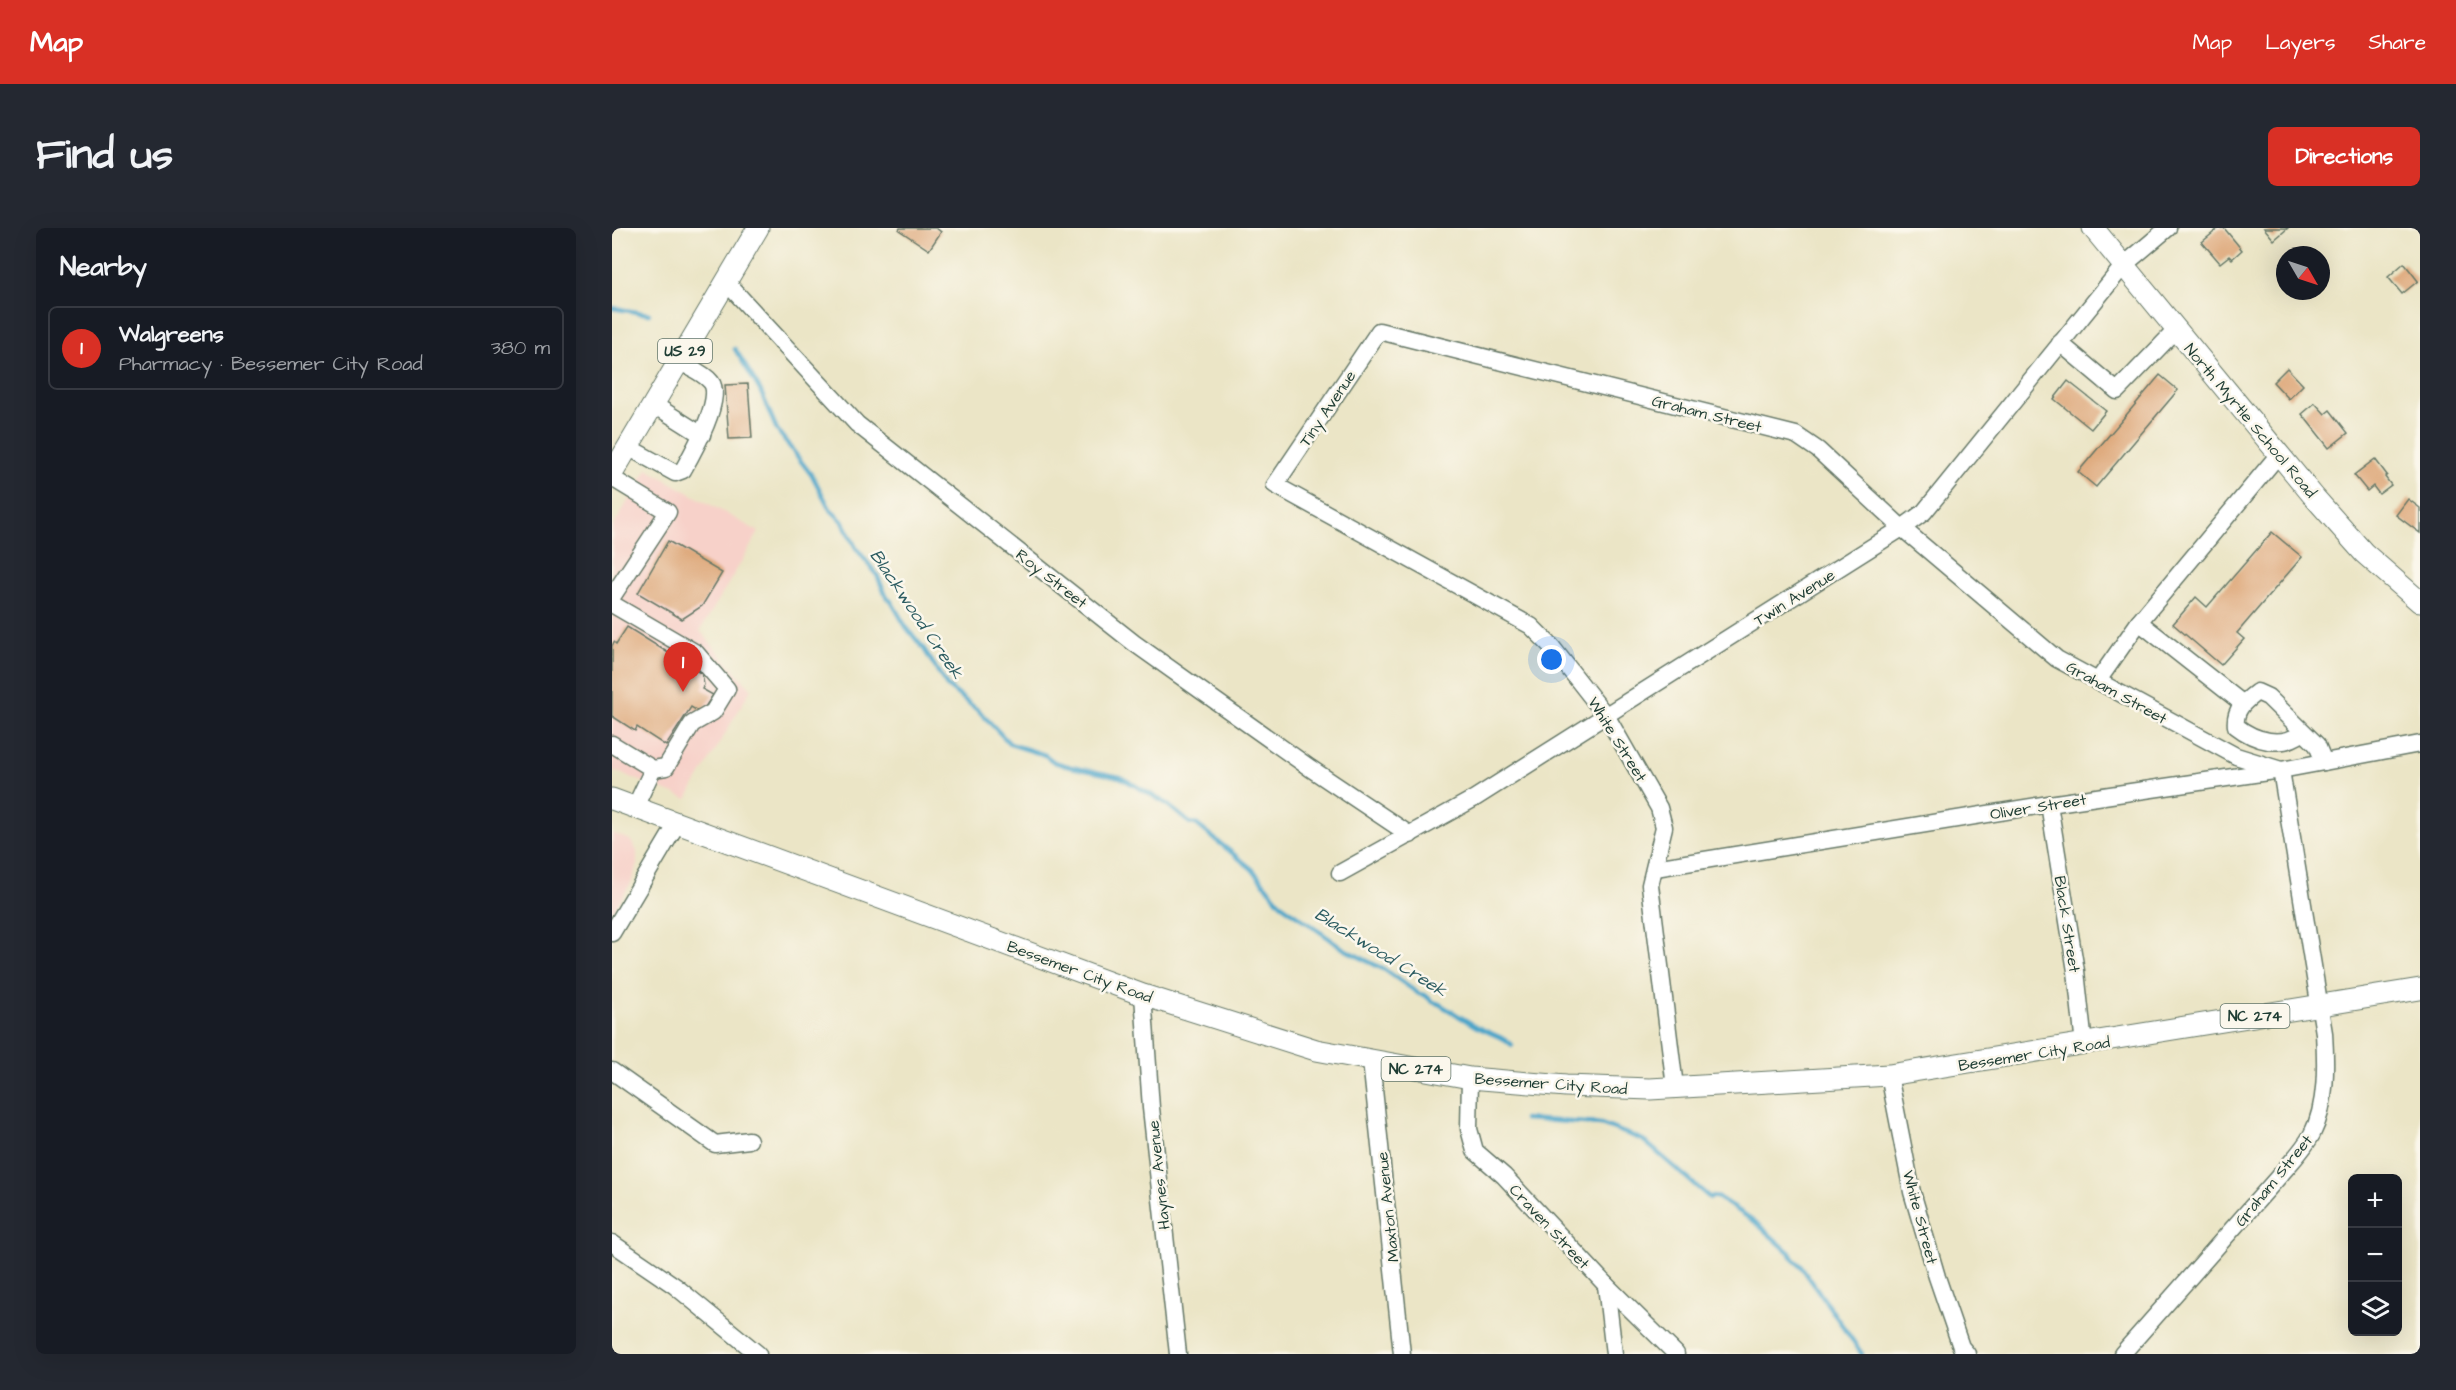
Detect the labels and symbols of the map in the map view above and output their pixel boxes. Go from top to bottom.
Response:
north arrow [2276,246,2330,300]
road number: US 29 [658,339,712,363]
street label: North Myrtle School Road [2178,339,2322,503]
street label: Tiny Avenue [1294,366,1362,452]
street label: Graham Street [1650,390,1764,438]
water label: Blackwood Creek [864,544,970,685]
street label: Roy Street [1011,544,1092,615]
street label: Twin Avenue [1750,564,1840,631]
pin: 1 [664,642,702,692]
your location [1537,645,1566,674]
street label: Graham Street [2062,656,2171,730]
street label: White Street [1582,693,1652,787]
street label: Oliver Street [1988,788,2088,825]
street label: Black Street [2049,874,2086,975]
water label: Blackwood Creek [1310,902,1452,1004]
street label: Bessemer City Road [1004,935,1155,1009]
road number: NC 274 [2220,1004,2290,1028]
street label: Bessemer City Road [1957,1031,2112,1078]
road number: NC 274 [1382,1057,1450,1081]
street label: Bessemer City Road [1474,1068,1628,1101]
street label: Haynes Avenue [1142,1119,1177,1231]
street label: Graham Street [2230,1130,2318,1231]
street label: Maxton Avenue [1371,1150,1405,1263]
street label: White Street [1897,1168,1943,1267]
street label: Craven Street [1504,1179,1595,1274]

